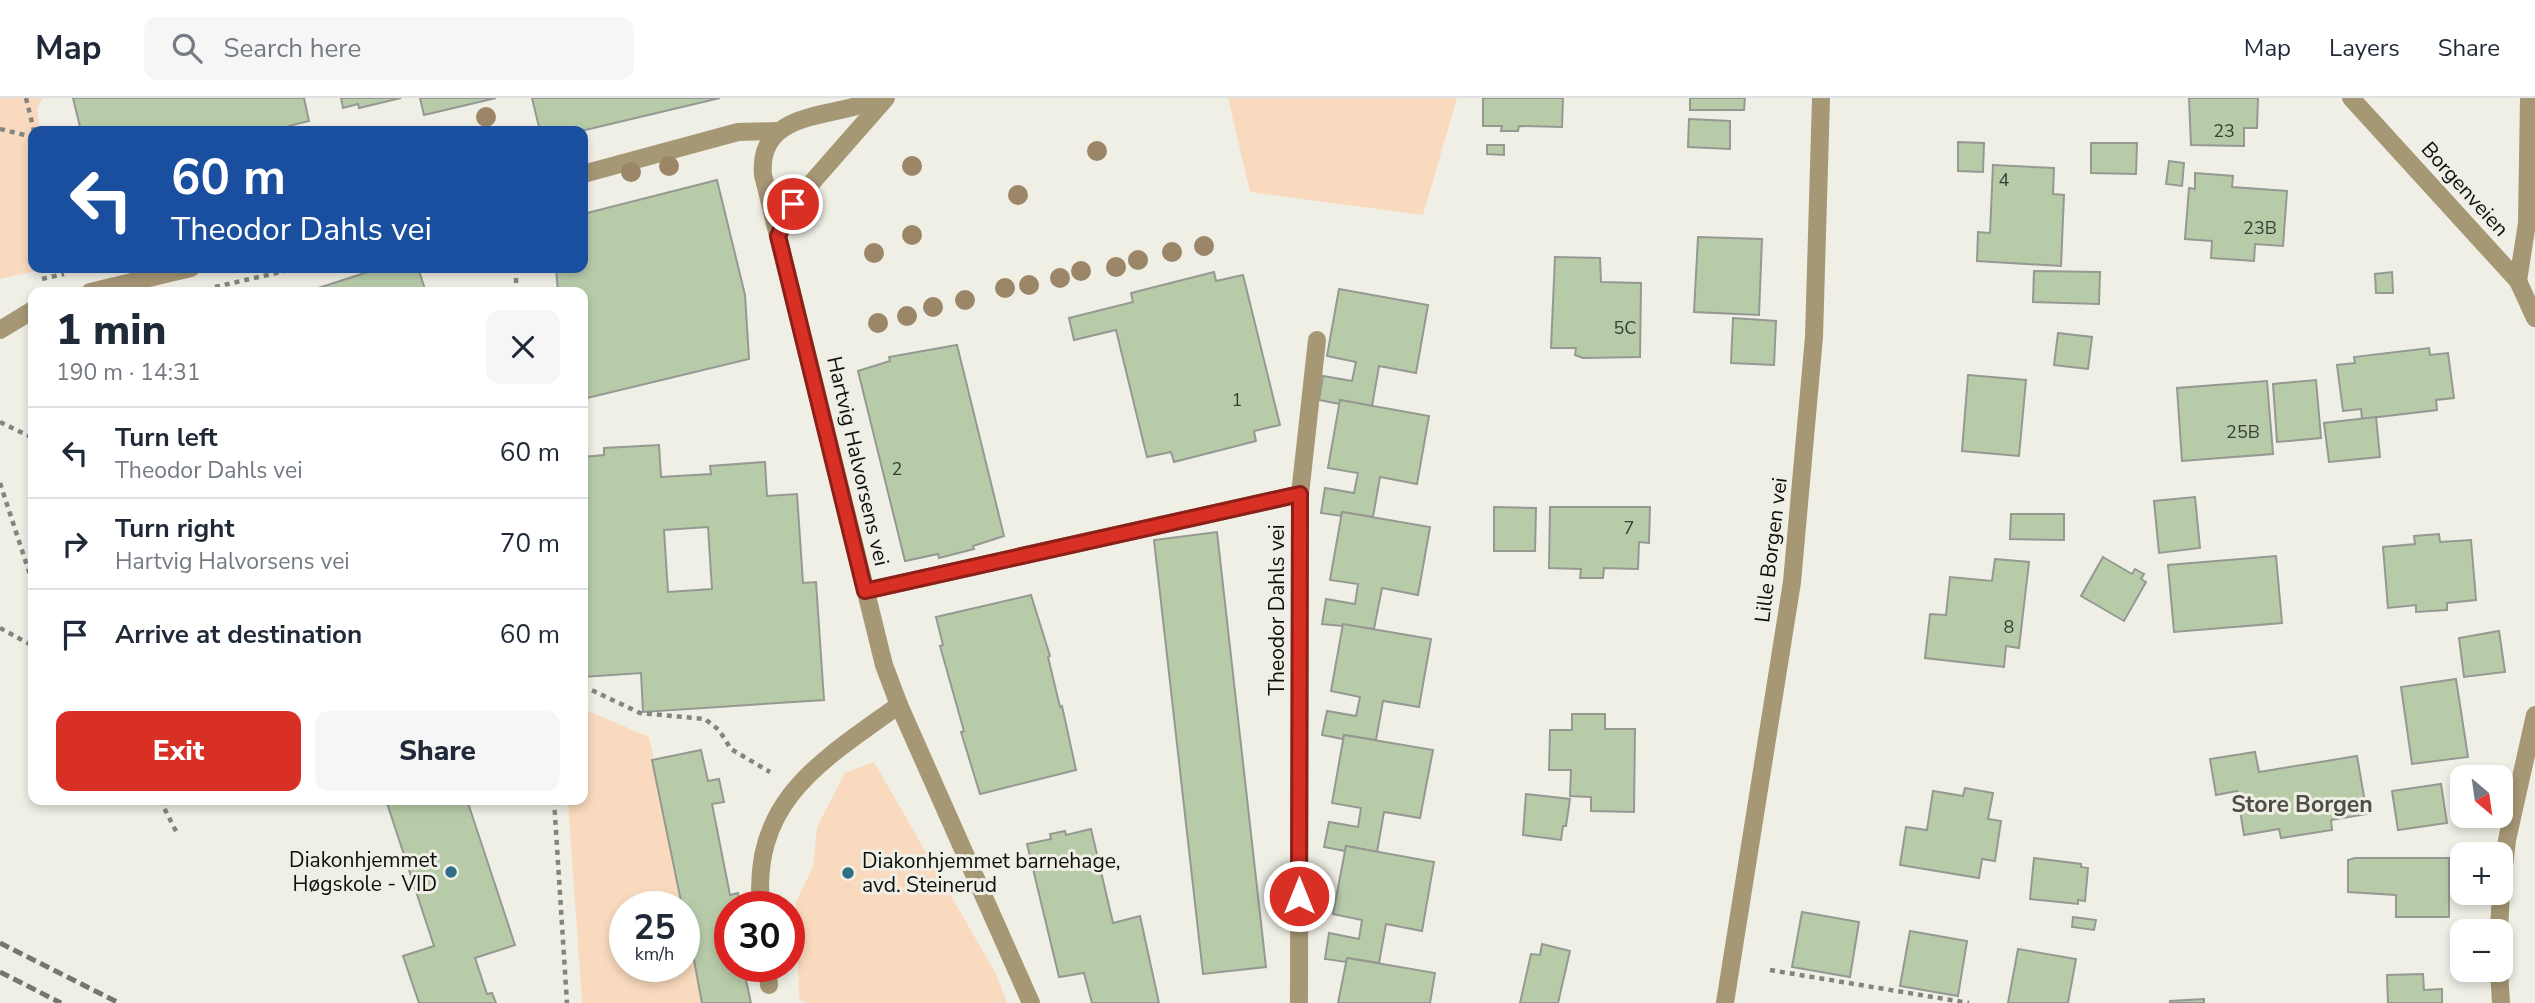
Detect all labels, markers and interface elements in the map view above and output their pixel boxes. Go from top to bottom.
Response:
search box [144,17,634,80]
text: Map [35,26,102,71]
icon: search [168,29,206,67]
text: Search here [224,31,361,66]
text: Map [2244,32,2291,64]
text: Layers [2329,32,2400,64]
text: Share [2438,32,2500,64]
house number: 23 [2213,119,2235,143]
street label: Borgenveien [2415,136,2515,242]
text: 60 m [171,144,286,211]
icon: left [56,154,147,245]
house number: 4 [1999,168,2010,192]
pin [763,174,823,234]
icon: arrive [774,185,812,223]
text: Theodor Dahls vei [171,208,432,251]
house number: 23B [2243,216,2277,240]
text: 1 min [56,302,166,359]
button: close [486,310,560,384]
house number: 5C [1614,316,1636,340]
street label: Hartvig Halvorsens vei [820,353,896,569]
text: 190 m · 14:31 [56,357,201,388]
house number: 1 [1232,388,1242,412]
text: Turn left [115,420,218,455]
house number: 25B [2226,420,2260,444]
icon: left [56,434,94,472]
text: 60 m [500,435,560,470]
text: Theodor Dahls vei [115,455,303,486]
house number: 2 [892,457,902,481]
street label: Lille Borgen vei [1748,476,1794,624]
text: Turn right [115,511,234,546]
house number: 7 [1624,516,1634,540]
street label: Theodor Dahls vei [1263,524,1291,696]
icon: right [56,525,94,563]
text: 70 m [500,526,560,561]
text: Hartvig Halvorsens vei [115,546,350,577]
house number: 8 [2004,615,2014,639]
icon: arrive [56,616,94,654]
text: Arrive at destination [115,617,362,652]
text: 60 m [500,617,560,652]
button: Exit [56,711,301,791]
button: Share [315,711,560,791]
north arrow [2450,765,2513,828]
map controls [2450,765,2513,982]
district label: Store Borgen [2231,789,2373,820]
button: + [2450,842,2513,905]
place label: Diakonhjemmet Høgskole - VID [289,846,438,898]
place label: Diakonhjemmet barnehage, avd. Steinerud [862,847,1121,899]
position arrow [1262,859,1336,933]
marker: Diakonhjemmet Høgskole - VID [443,864,459,880]
marker: Diakonhjemmet barnehage, avd. Steinerud [840,865,856,881]
speed limit sign: 30 [714,891,805,982]
text: 25 [633,904,676,951]
button: − [2450,919,2513,982]
text: km/h [635,942,674,966]

